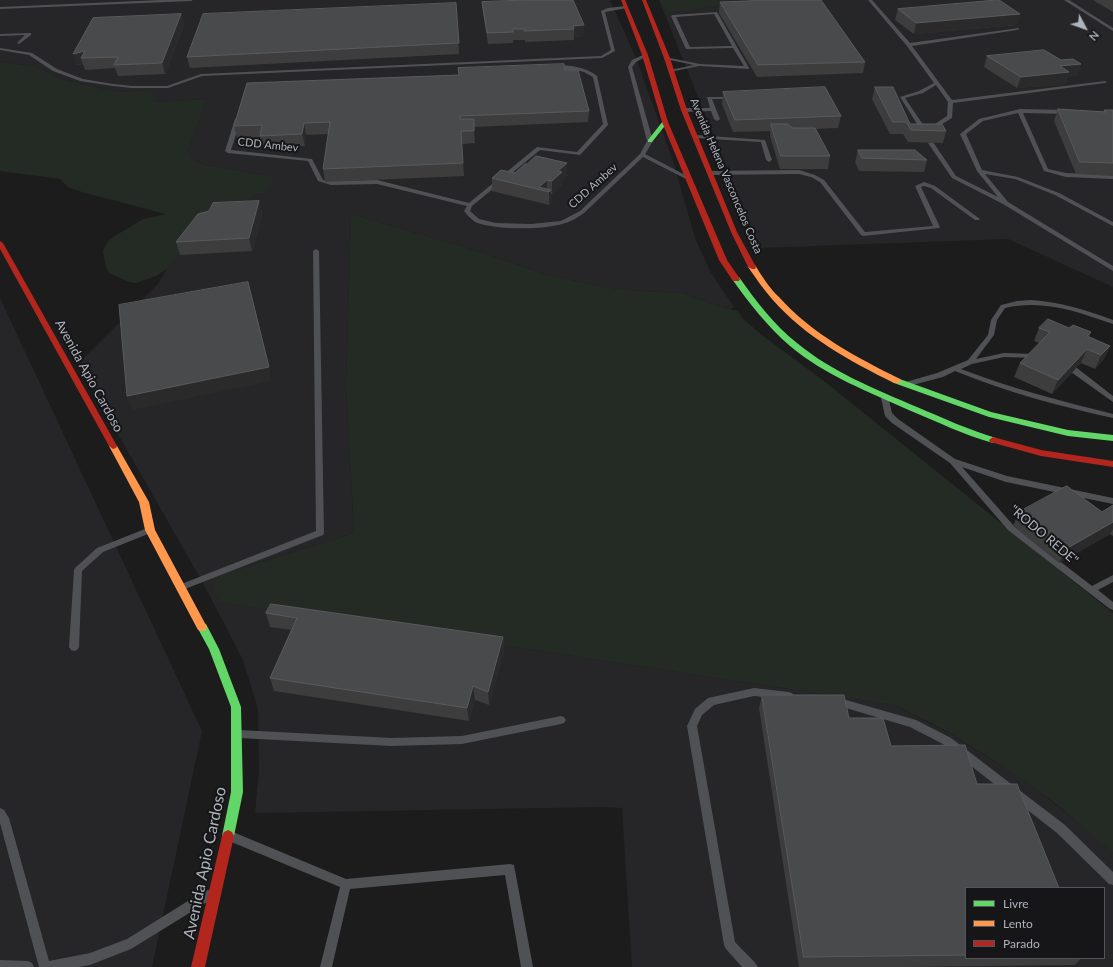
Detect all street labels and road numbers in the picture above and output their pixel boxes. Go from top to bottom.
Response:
street label: Avenida Helena Vasconcelos Costa [687,96,765,256]
street label: CDD Ambev [237,135,299,155]
street label: CDD Ambev [566,161,620,211]
street label: Avenida Apio Cardoso [52,317,126,435]
street label: "RODO REDE" [1007,502,1081,568]
street label: Avenida Apio Cardoso [179,785,231,941]

